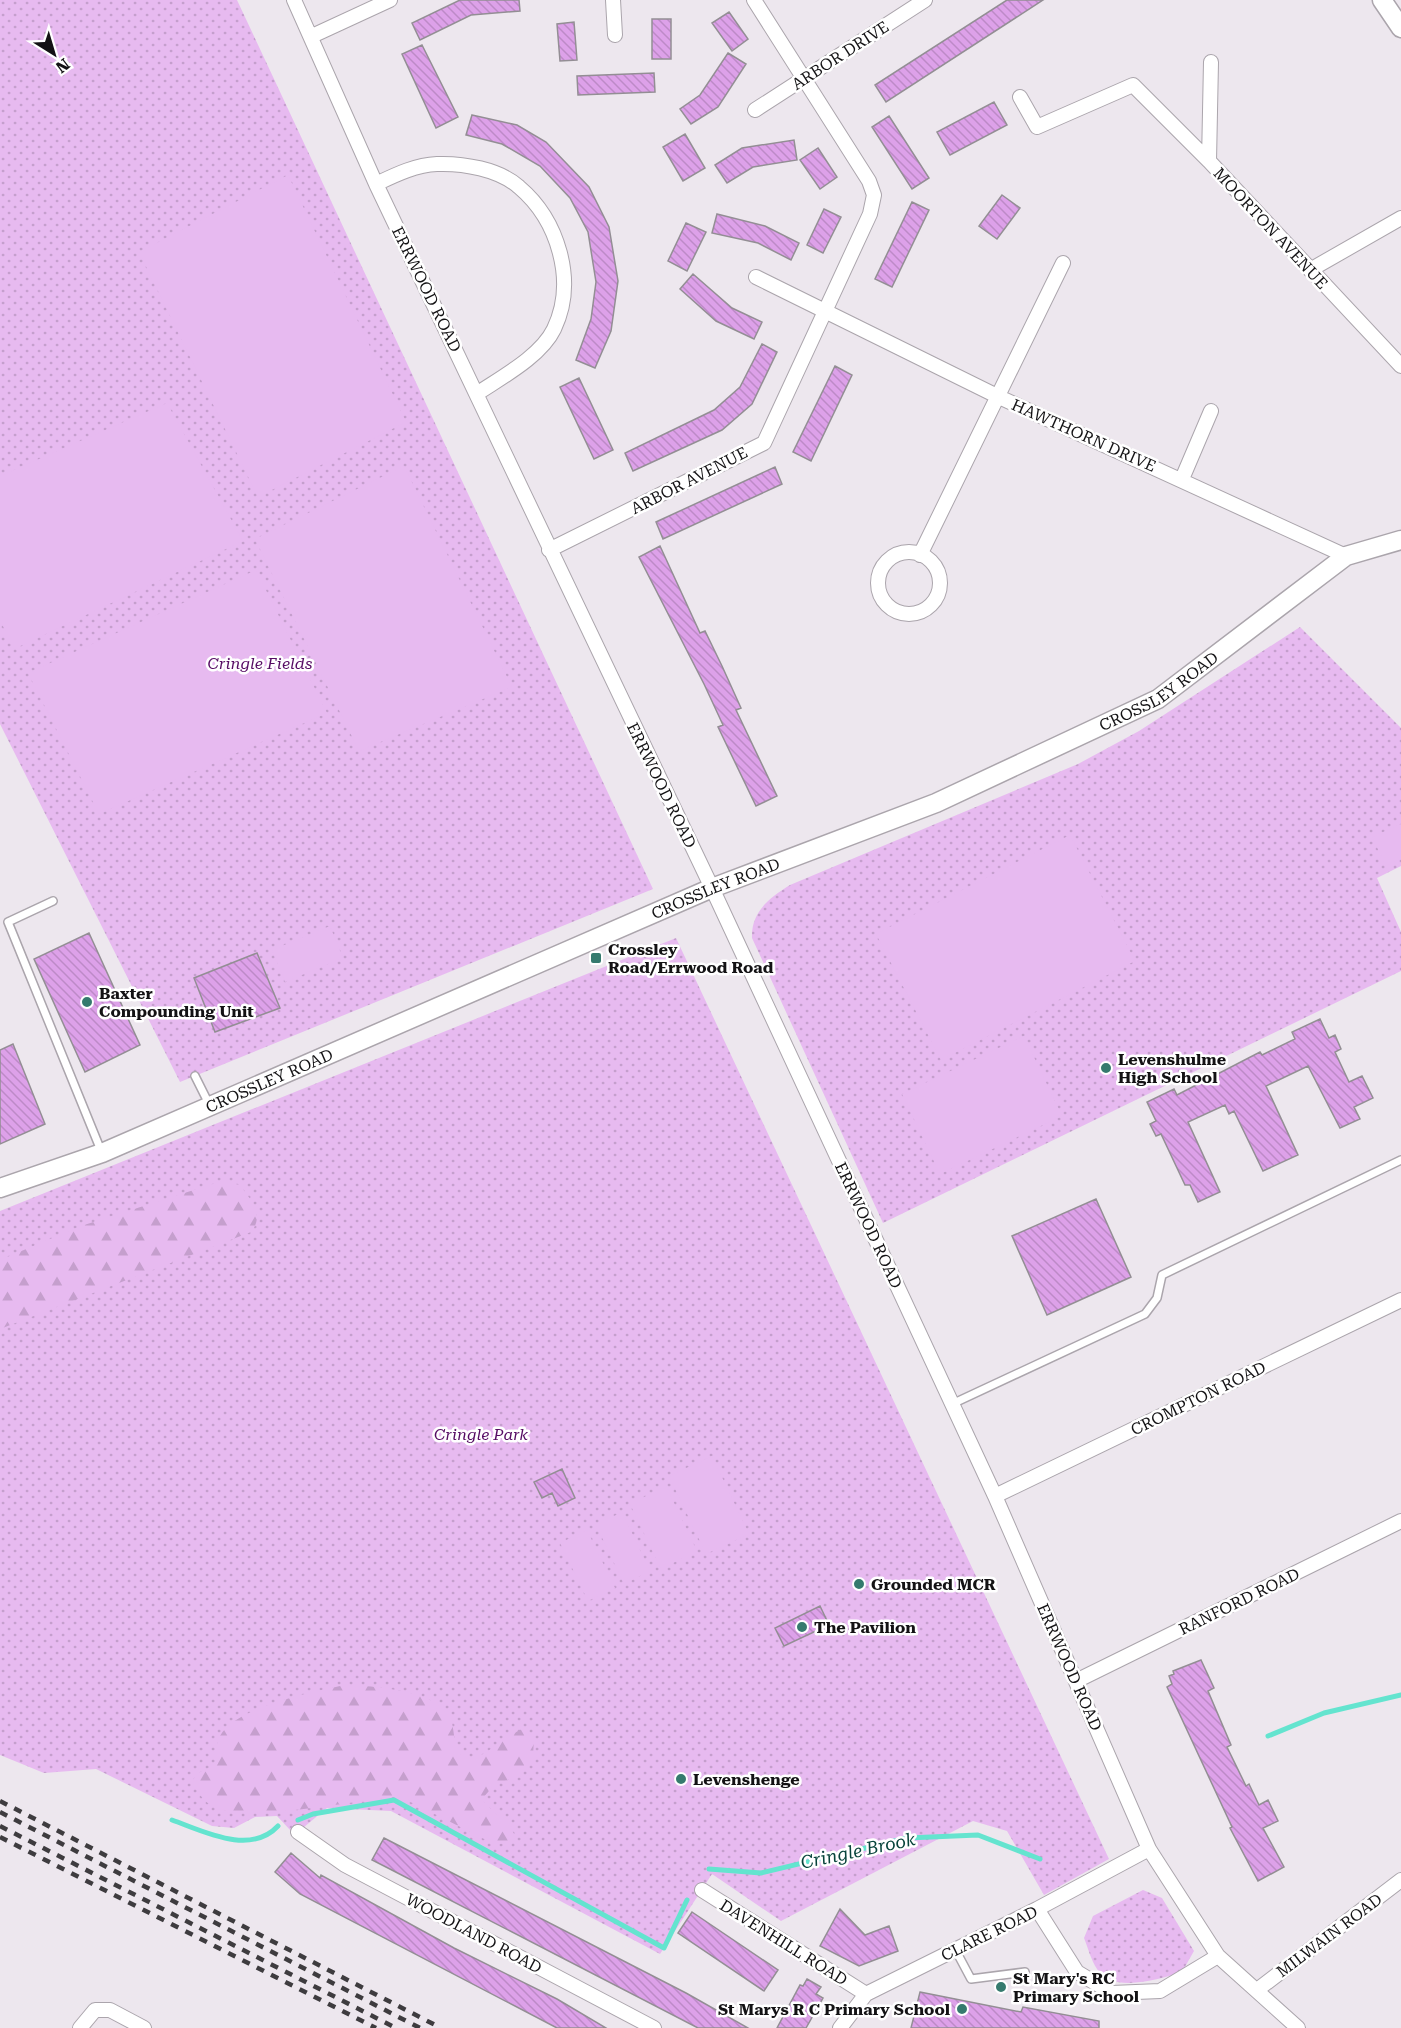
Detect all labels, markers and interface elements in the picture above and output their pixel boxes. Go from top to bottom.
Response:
street label: ARBOR DRIVE [788,17,892,94]
north arrow [24,24,84,84]
text: N [52,54,73,77]
street label: MOORTON AVENUE [1209,164,1332,293]
street label: ERRWOOD ROAD [388,223,465,355]
street label: HAWTHORN DRIVE [1009,395,1159,476]
street label: ARBOR AVENUE [628,443,751,518]
street label: CROSSLEY ROAD [1096,648,1222,735]
park label: Cringle Fields [208,654,312,673]
street label: ERRWOOD ROAD [623,719,700,851]
street label: CROSSLEY ROAD [648,854,782,923]
place label: Crossley Road/Errwood Road [608,940,774,977]
marker: Crossley Road/Errwood Road [589,951,603,965]
place label: Baxter Compounding Unit [99,984,254,1021]
marker: Baxter Compounding Unit [80,995,94,1009]
street label: CROSSLEY ROAD [203,1045,336,1117]
place label: Levenshulme High School [1118,1050,1226,1087]
marker: Levenshulme High School [1099,1061,1113,1075]
street label: ERRWOOD ROAD [831,1159,906,1291]
street label: CROMPTON ROAD [1128,1357,1269,1439]
park label: Cringle Park [434,1425,528,1444]
street label: RANFORD ROAD [1176,1564,1303,1639]
place label: Grounded MCR [871,1575,996,1594]
marker: Grounded MCR [852,1577,866,1591]
street label: ERRWOOD ROAD [1033,1601,1106,1734]
place label: The Pavilion [814,1618,916,1637]
marker: The Pavilion [795,1620,809,1634]
place label: Levenshenge [693,1770,800,1789]
marker: Levenshenge [674,1772,688,1786]
water label: Cringle Brook [799,1828,917,1873]
street label: WOODLAND ROAD [403,1890,545,1977]
street label: MILWAIN ROAD [1273,1890,1386,1981]
street label: DAVENHILL ROAD [717,1896,851,1989]
street label: CLARE ROAD [938,1902,1041,1965]
place label: St Mary's RC Primary School [1013,1969,1140,2006]
marker: St Mary's RC Primary School [994,1980,1008,1994]
place label: St Marys R C Primary School [718,2000,951,2019]
marker: St Marys R C Primary School [955,2002,969,2016]

